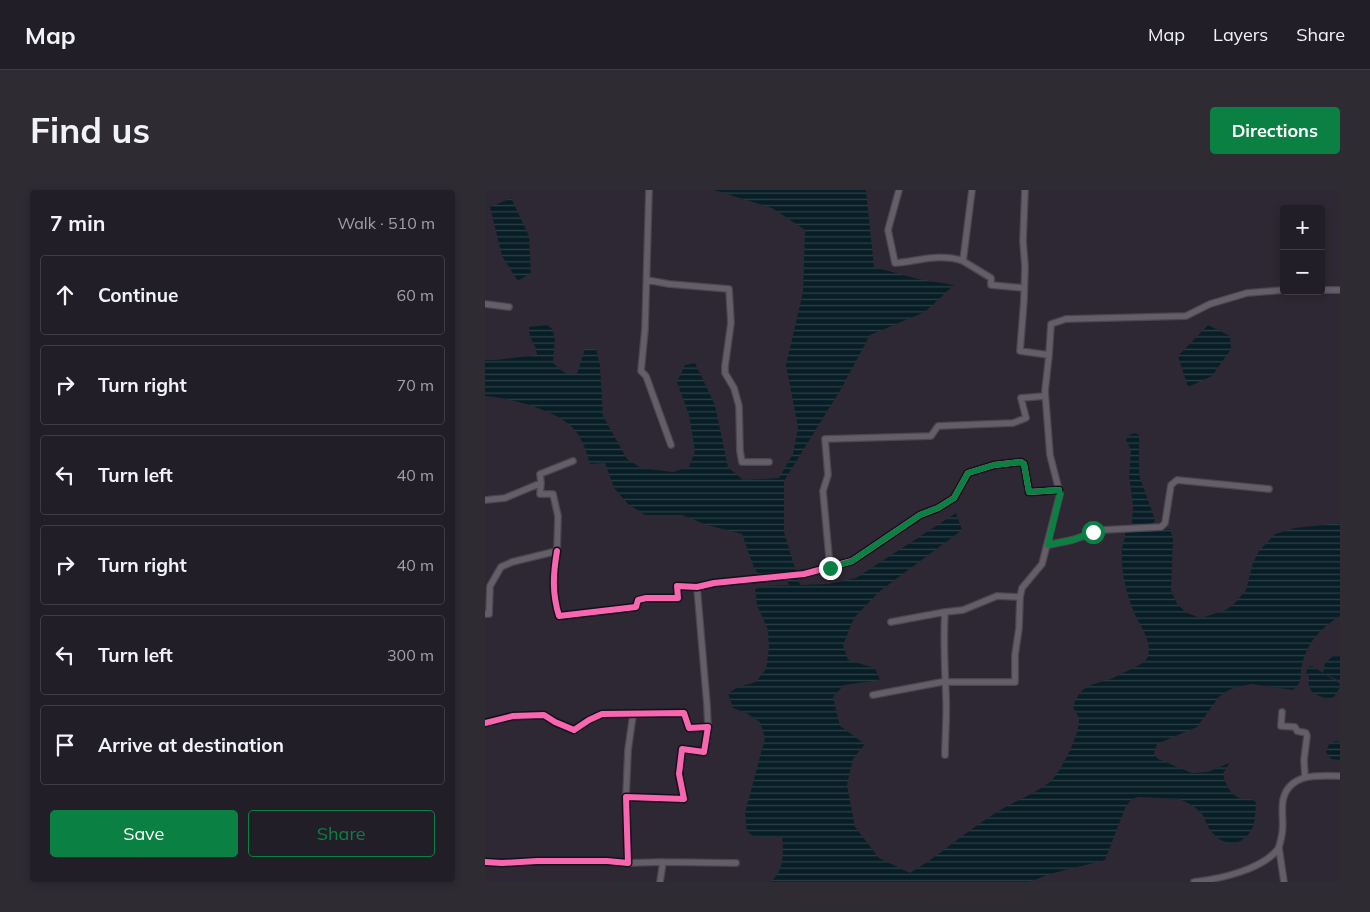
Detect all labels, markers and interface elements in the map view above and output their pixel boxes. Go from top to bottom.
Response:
text: Map [25,20,76,50]
text: Map [1148,23,1185,46]
text: Layers [1213,23,1268,46]
text: Share [1296,23,1345,46]
button: Directions [1210,107,1340,154]
text: Find us [30,108,150,152]
map controls [1280,205,1325,295]
button: + [1280,205,1325,250]
text: 7 min [50,210,105,236]
text: Walk · 510 m [337,213,435,233]
button: − [1280,250,1325,295]
icon: ahead [51,281,79,309]
text: Continue [98,283,178,307]
text: 60 m [397,285,434,305]
icon: right [51,371,79,399]
text: Turn right [98,373,187,397]
text: 70 m [397,375,434,395]
icon: left [51,461,79,489]
text: Turn left [98,463,173,487]
text: 40 m [397,465,434,485]
route start [1082,521,1105,544]
icon: right [51,551,79,579]
text: Turn right [98,553,187,577]
text: 40 m [397,555,434,575]
route end [819,557,842,580]
icon: left [51,641,79,669]
text: Turn left [98,643,173,667]
text: 300 m [387,645,434,665]
icon: arrive [51,731,79,759]
text: Arrive at destination [98,733,284,757]
button: Save [50,810,238,857]
button: Share [248,810,435,857]

